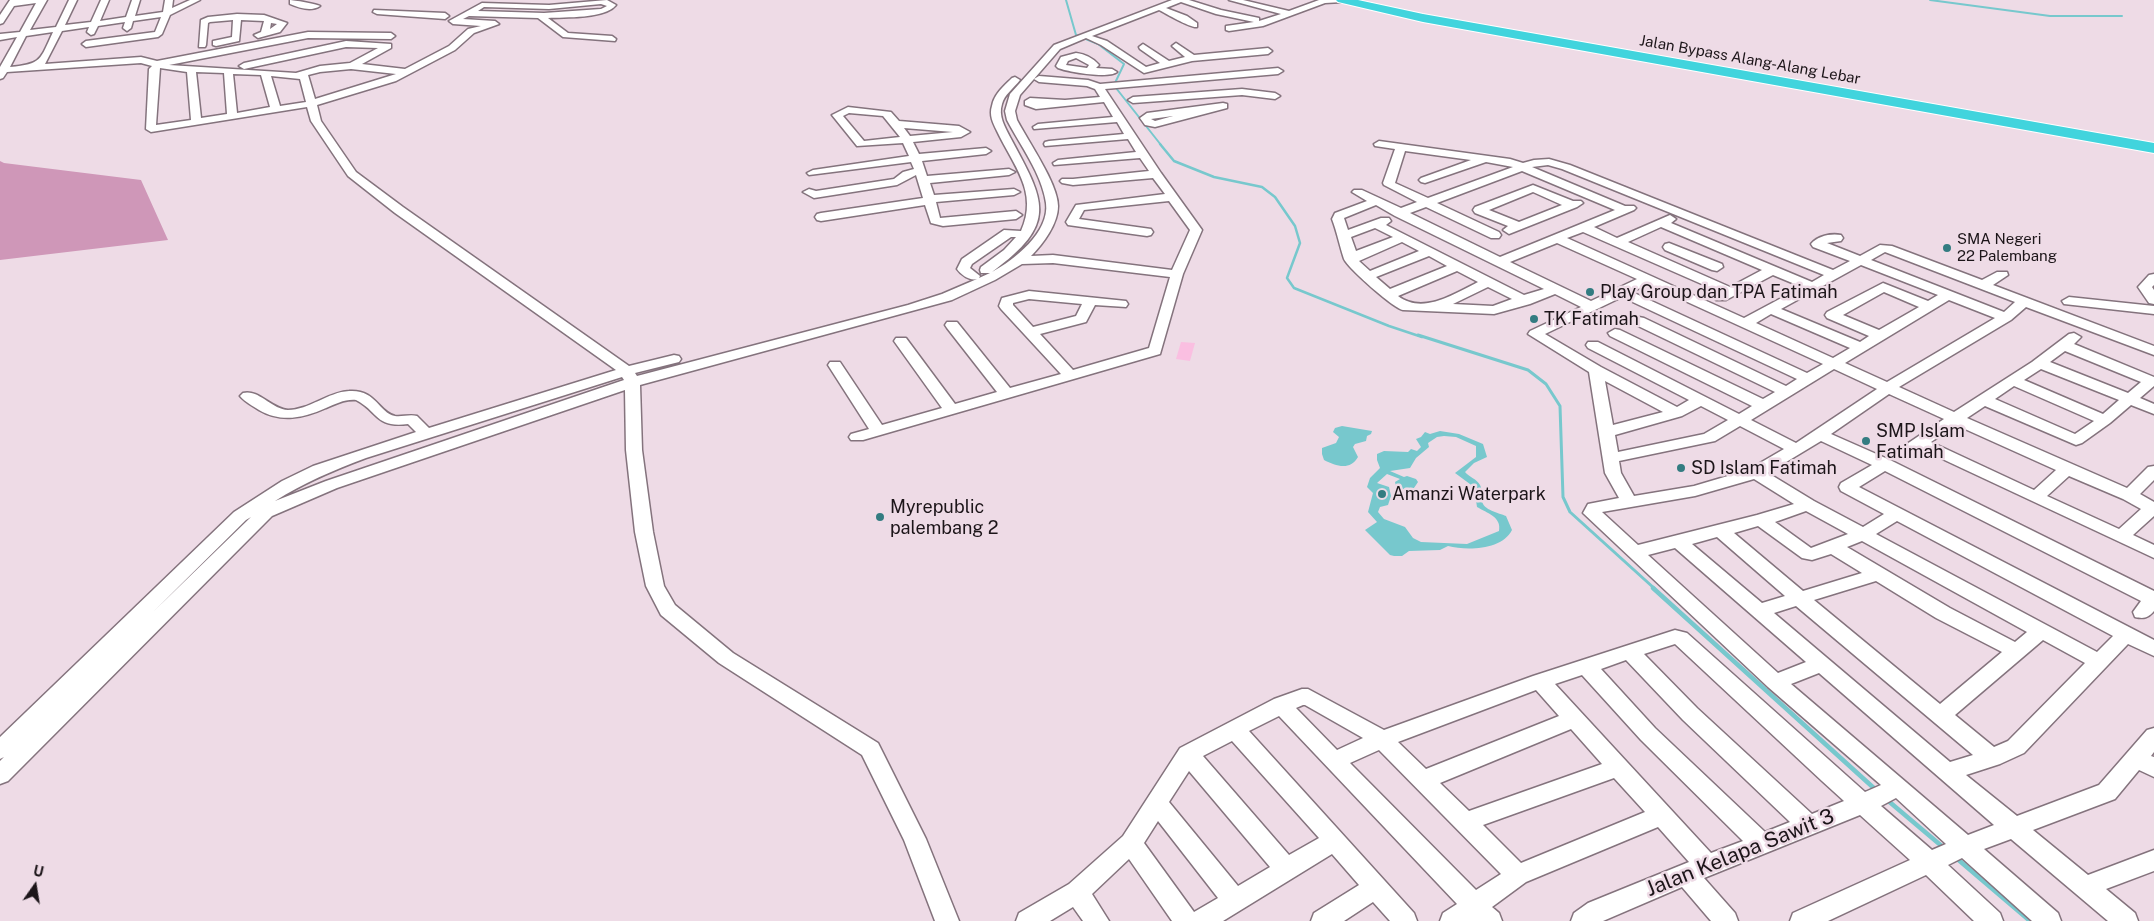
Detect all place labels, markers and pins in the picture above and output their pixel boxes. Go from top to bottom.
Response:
place label: SMA Negeri 22 Palembang [1957,230,2057,265]
marker: SMA Negeri 22 Palembang [1941,242,1953,254]
place label: Play Group dan TPA Fatimah [1600,281,1838,303]
marker: Play Group dan TPA Fatimah [1584,286,1596,298]
place label: TK Fatimah [1544,308,1639,330]
marker: TK Fatimah [1528,313,1540,325]
place label: SMP Islam Fatimah [1876,420,1965,462]
marker: SMP Islam Fatimah [1860,435,1872,447]
place label: SD Islam Fatimah [1691,457,1837,479]
marker: SD Islam Fatimah [1675,462,1687,474]
place label: Amanzi Waterpark [1392,483,1546,505]
marker: Amanzi Waterpark [1376,488,1388,500]
place label: Myrepublic palembang 2 [890,496,999,538]
marker: Myrepublic palembang 2 [874,511,886,523]

